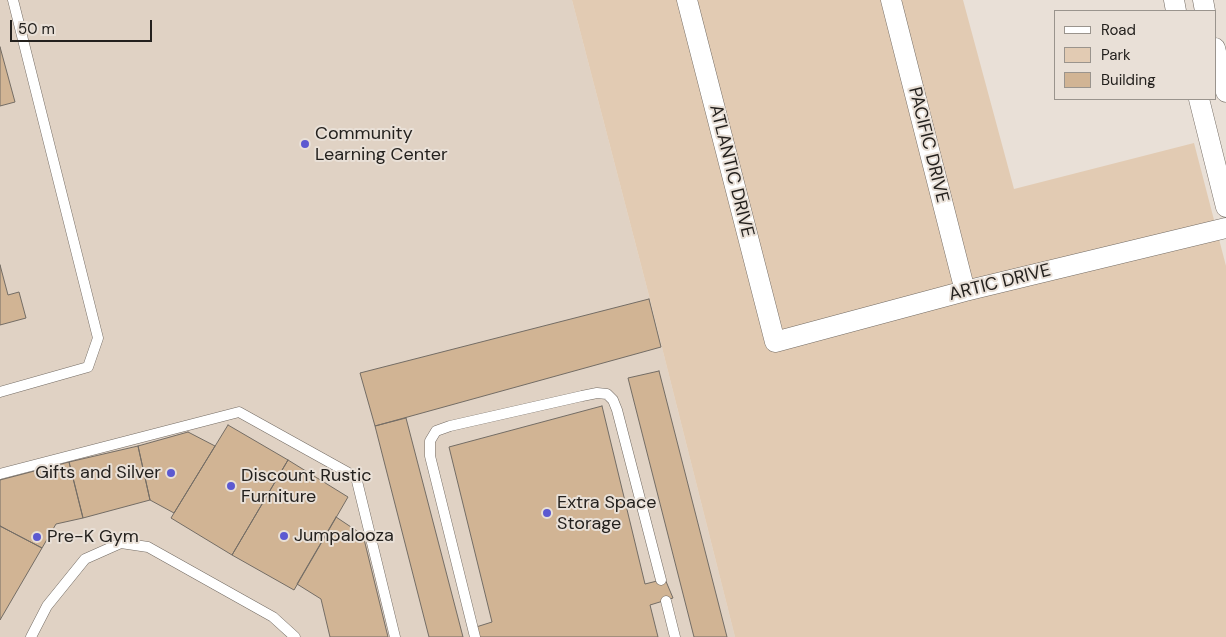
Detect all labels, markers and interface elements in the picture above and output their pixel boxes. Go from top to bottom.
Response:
scale bar [12,10,155,42]
legend [1054,10,1216,100]
text: 50 m [18,19,55,39]
text: Road [1101,20,1136,40]
text: Park [1101,45,1131,65]
text: Building [1101,70,1156,90]
street label: PACIFIC DRIVE [903,85,953,205]
street label: ATLANTIC DRIVE [704,102,758,240]
place label: Community Learning Center [315,123,448,166]
marker: Community Learning Center [299,138,311,150]
street label: ARTIC DRIVE [947,260,1053,306]
place label: Gifts and Silver [35,462,161,484]
place label: Discount Rustic Furniture [241,465,372,508]
marker: Gifts and Silver [165,467,177,479]
marker: Discount Rustic Furniture [225,480,237,492]
place label: Extra Space Storage [557,492,656,534]
marker: Extra Space Storage [541,507,553,519]
place label: Jumpalooza [294,525,394,547]
place label: Pre-K Gym [47,526,139,548]
marker: Jumpalooza [278,530,290,542]
marker: Pre-K Gym [31,531,43,543]

